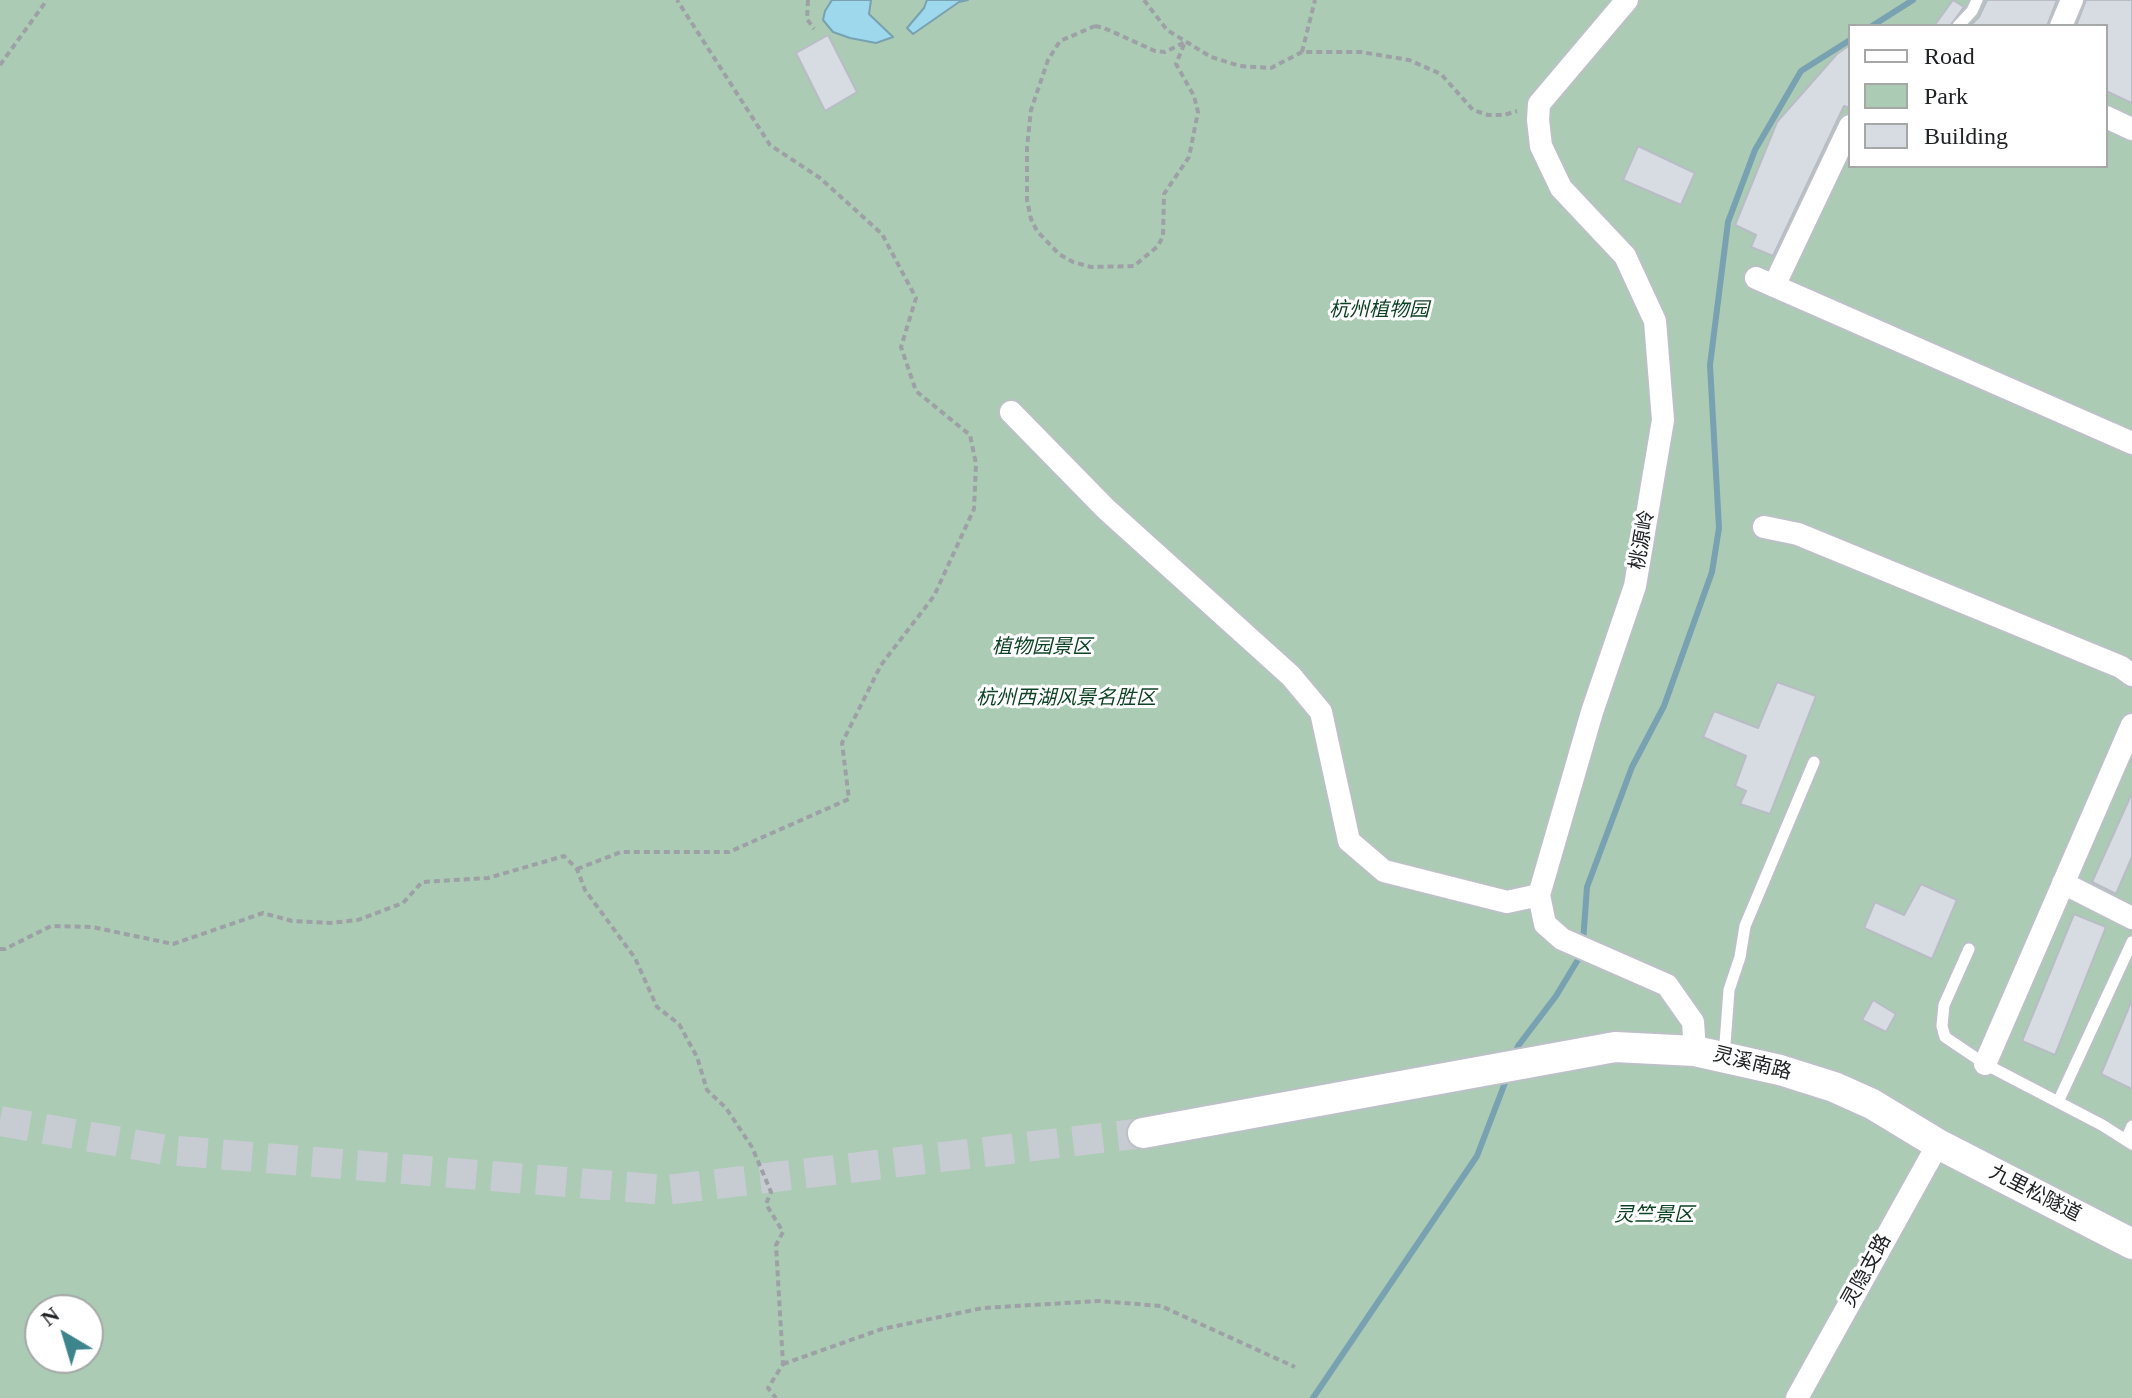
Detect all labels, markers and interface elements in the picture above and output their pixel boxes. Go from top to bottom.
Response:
legend [1848,24,2108,168]
text: Road [1924,43,1975,69]
text: Park [1924,83,1968,109]
text: Building [1924,123,2008,149]
park label: 杭州植物园 [1329,299,1429,323]
street label: 桃源岭 [1626,508,1660,572]
park label: 植物园景区 [992,636,1092,660]
park label: 杭州西湖风景名胜区 [976,687,1156,711]
street label: 灵溪南路 [1710,1043,1794,1085]
street label: 九里松隧道 [1985,1161,2085,1227]
park label: 灵竺景区 [1614,1204,1694,1228]
street label: 灵隐支路 [1837,1230,1897,1312]
north arrow [24,1294,104,1374]
text: N [36,1302,64,1331]

